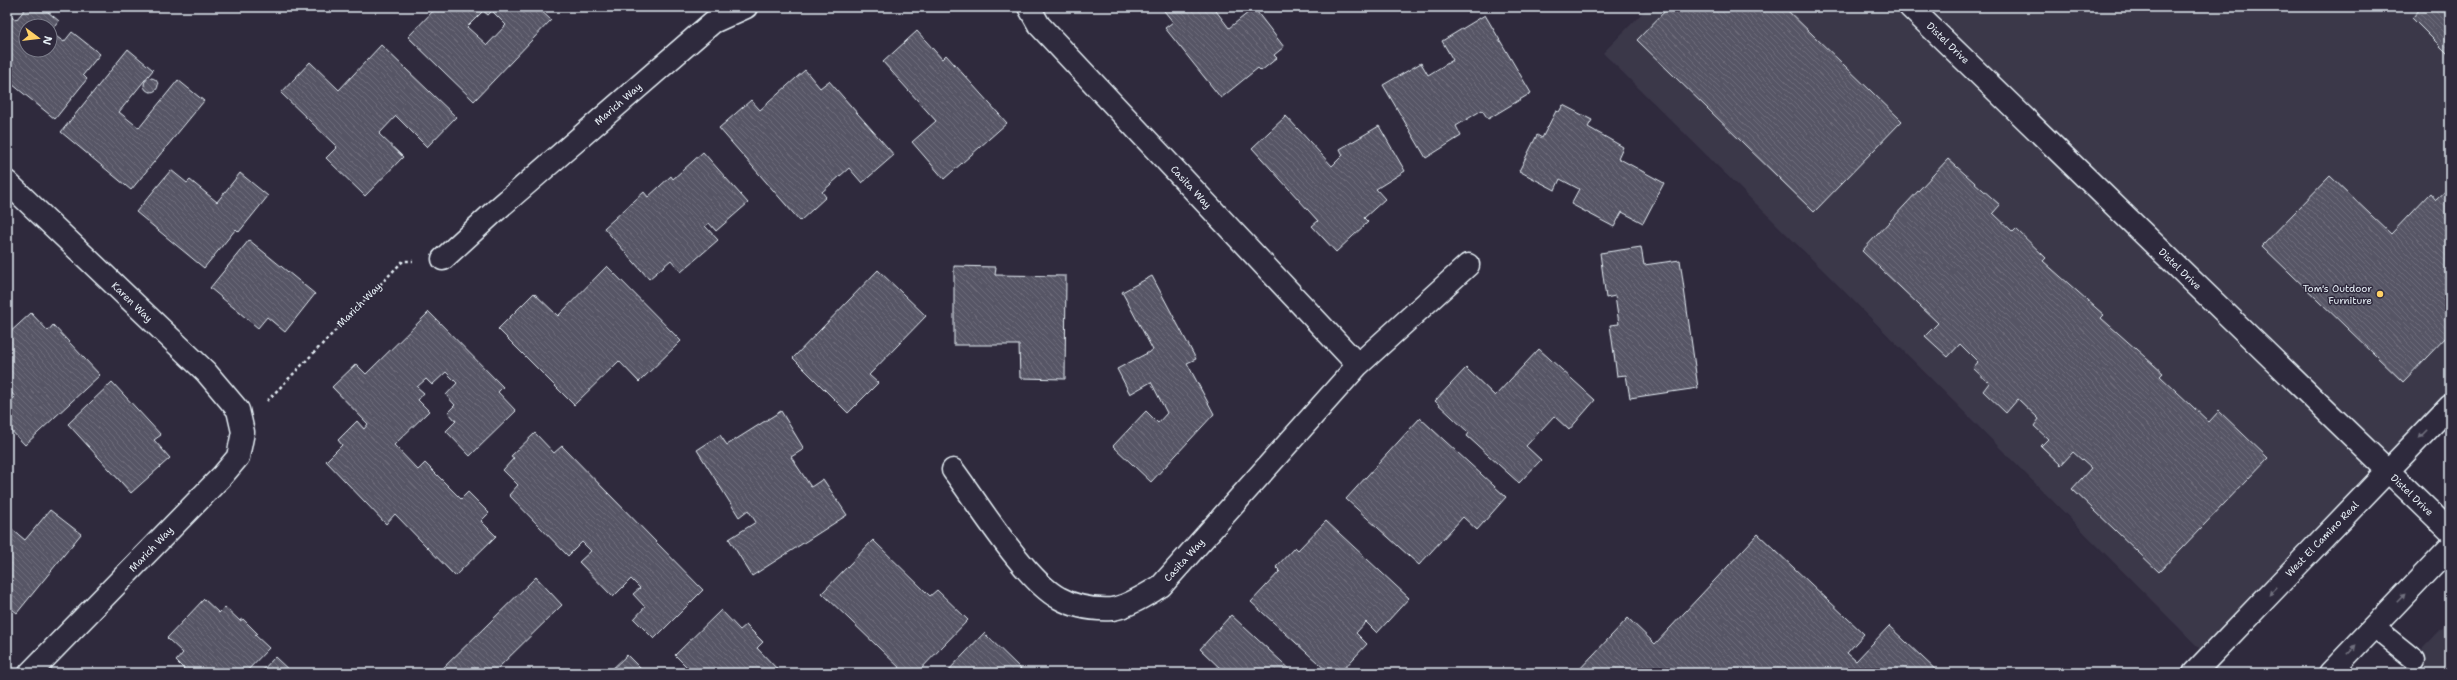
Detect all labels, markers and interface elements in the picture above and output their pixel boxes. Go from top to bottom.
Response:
north arrow [18,18,58,58]
street label: Distel Drive [1924,19,1972,67]
text: N [39,34,56,47]
street label: Marich Way [592,80,644,128]
street label: Casita Way [1168,163,1214,212]
street label: Distel Drive [2156,245,2204,293]
street label: Karen Way [109,279,156,325]
street label: Marich Way [334,280,384,330]
place label: Tom's Outdoor Furniture [2303,282,2372,307]
marker: Tom's Outdoor Furniture [2375,289,2385,299]
one-way arrow [2418,429,2428,439]
street label: Distel Drive [2388,471,2436,519]
street label: West El Camino Real [2283,498,2361,580]
street label: Marich Way [126,523,176,574]
street label: Casita Way [1161,535,1207,585]
one-way arrow [2268,586,2278,596]
one-way arrow [2396,593,2406,603]
one-way arrow [2347,645,2357,655]

